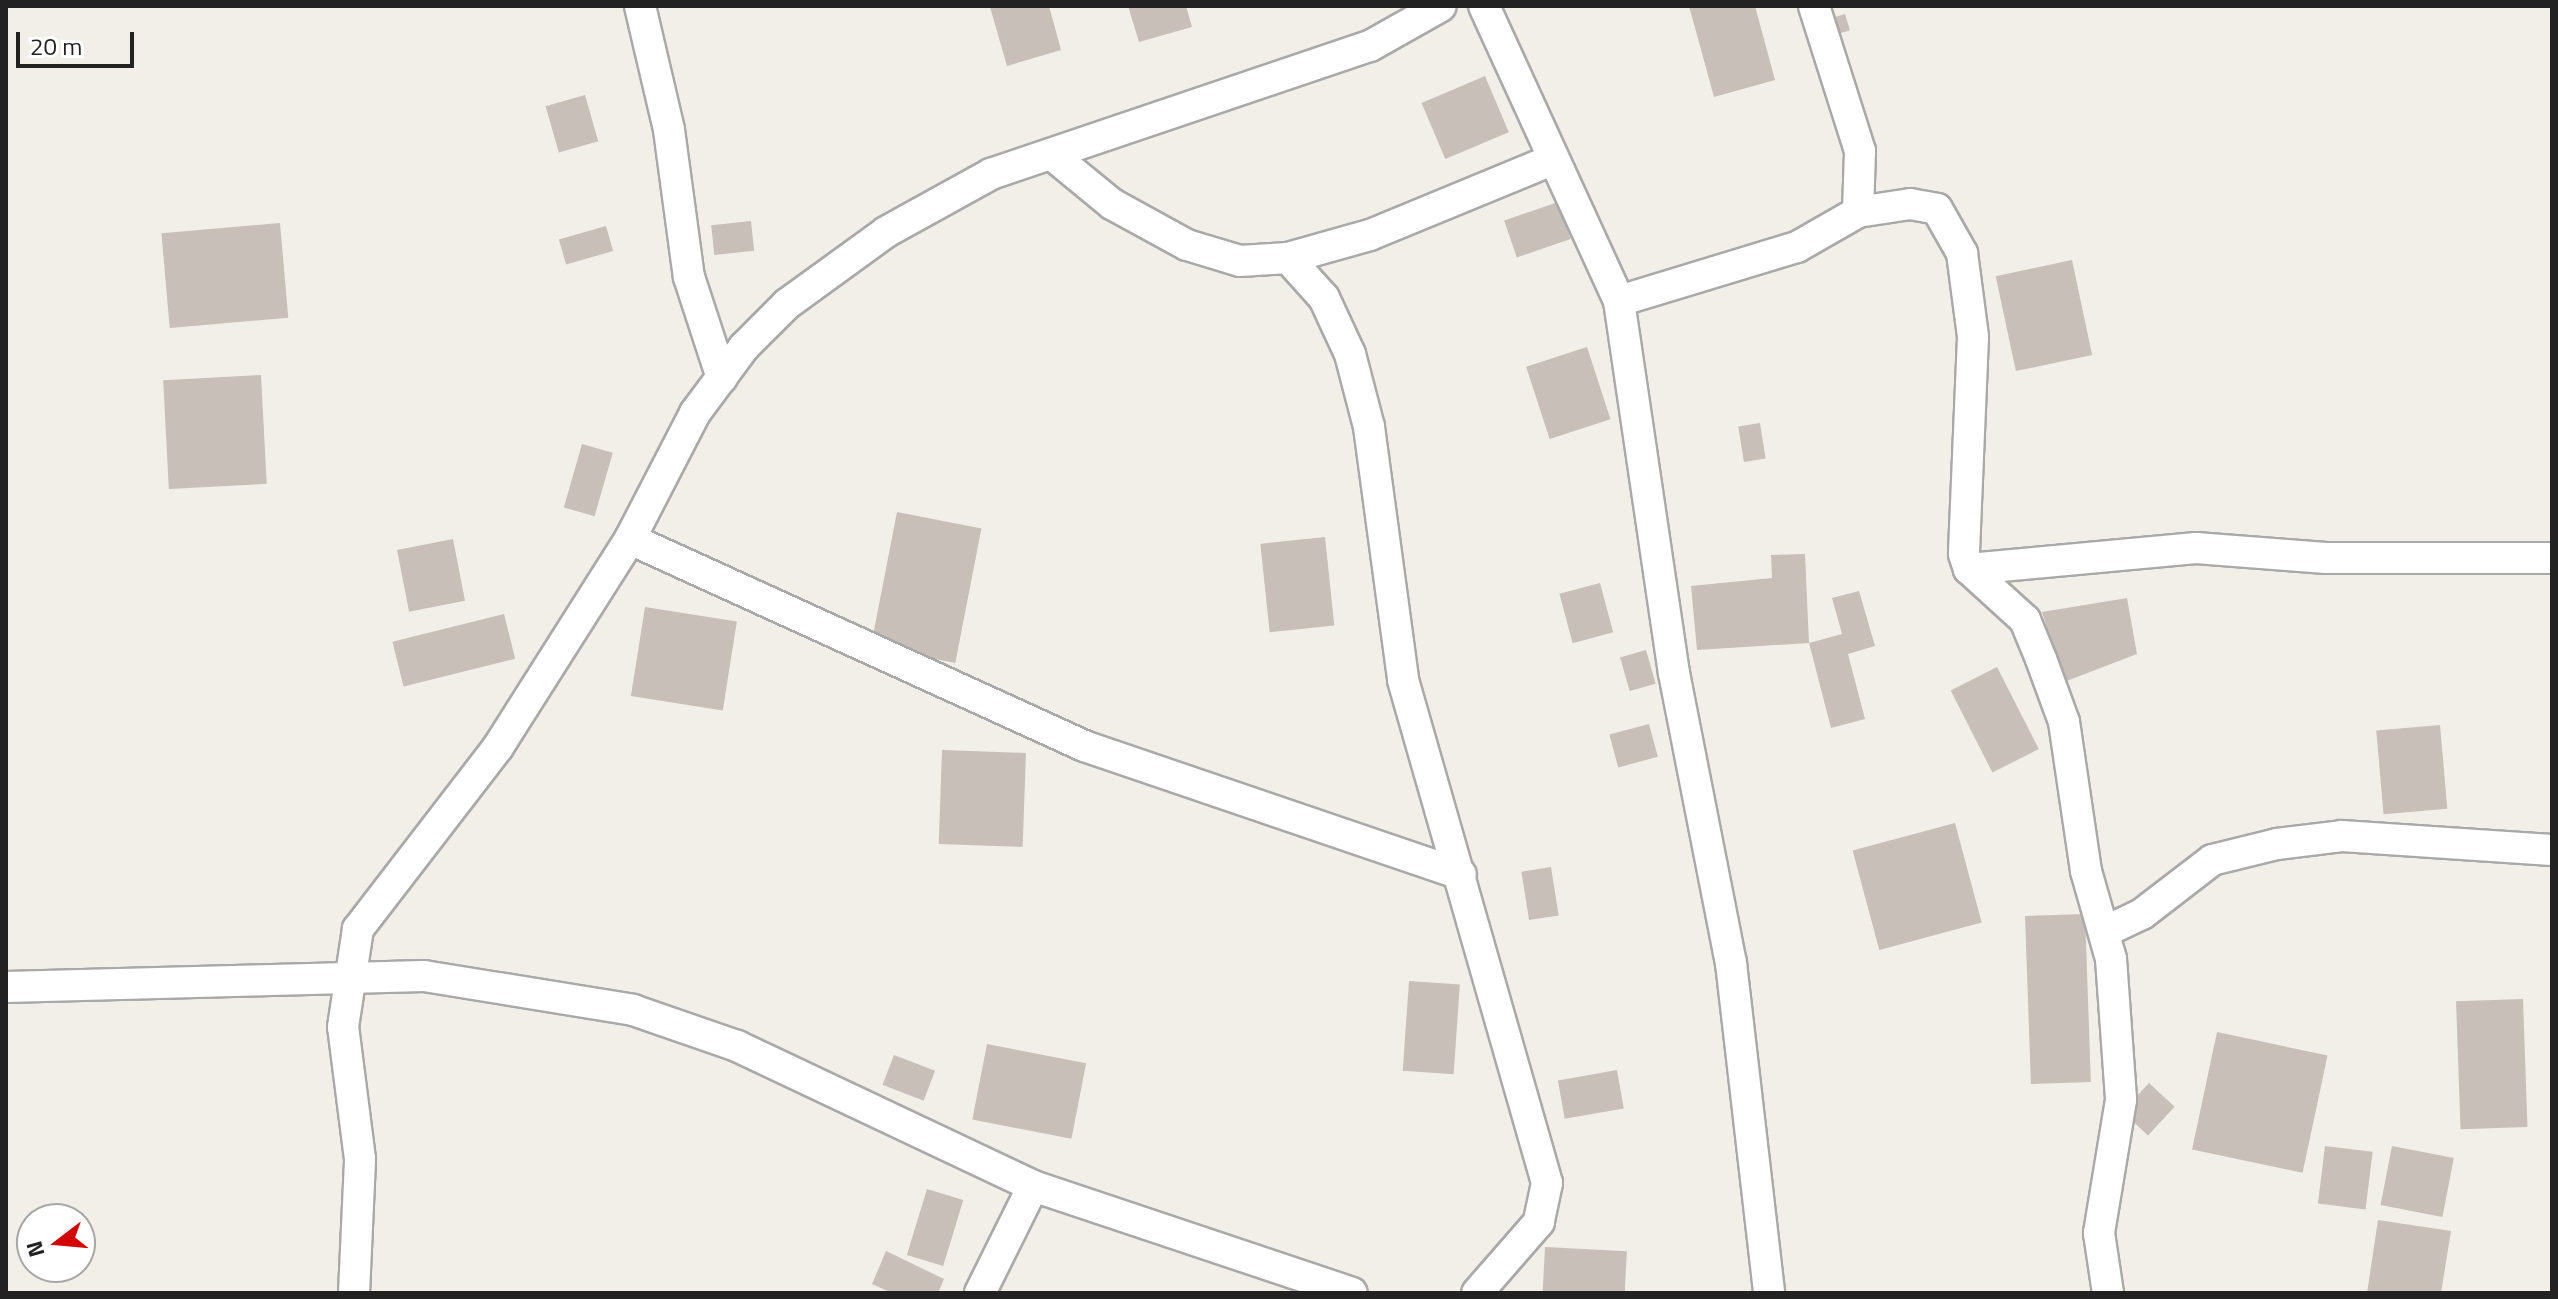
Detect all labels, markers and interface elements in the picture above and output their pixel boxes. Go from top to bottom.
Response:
scale bar [20,16,138,66]
text: 20 m [30,28,82,64]
north arrow [16,1203,96,1283]
text: N [16,1237,53,1261]

